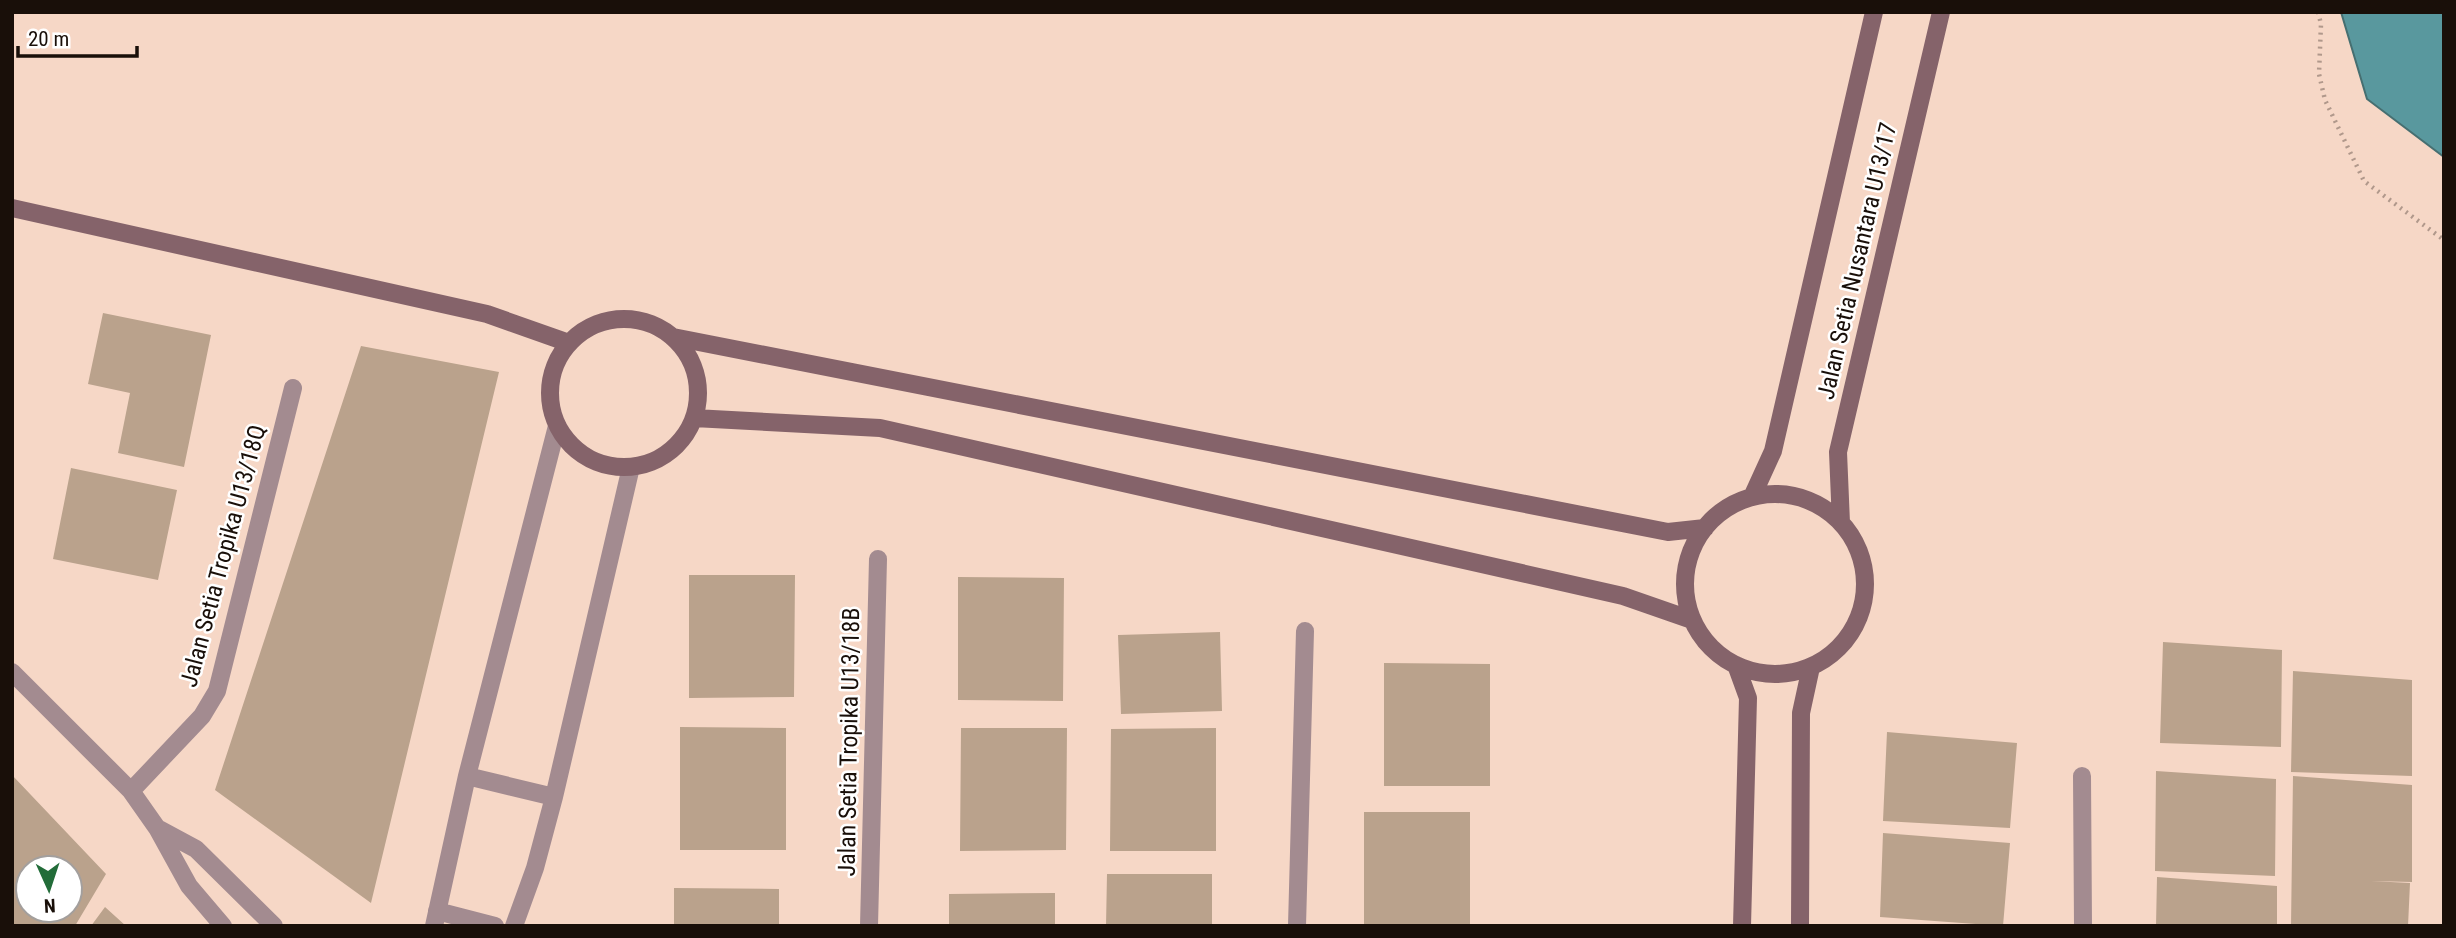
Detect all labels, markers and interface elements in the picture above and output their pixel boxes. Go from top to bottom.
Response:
scale bar [18,14,136,58]
text: 20 m [28,27,69,51]
street label: Jalan Setia Nusantara U13/17 [1811,120,1903,402]
street label: Jalan Setia Tropika U13/18Q [175,422,271,690]
street label: Jalan Setia Tropika U13/18B [833,607,865,877]
north arrow [14,854,84,924]
text: N [43,894,56,917]

